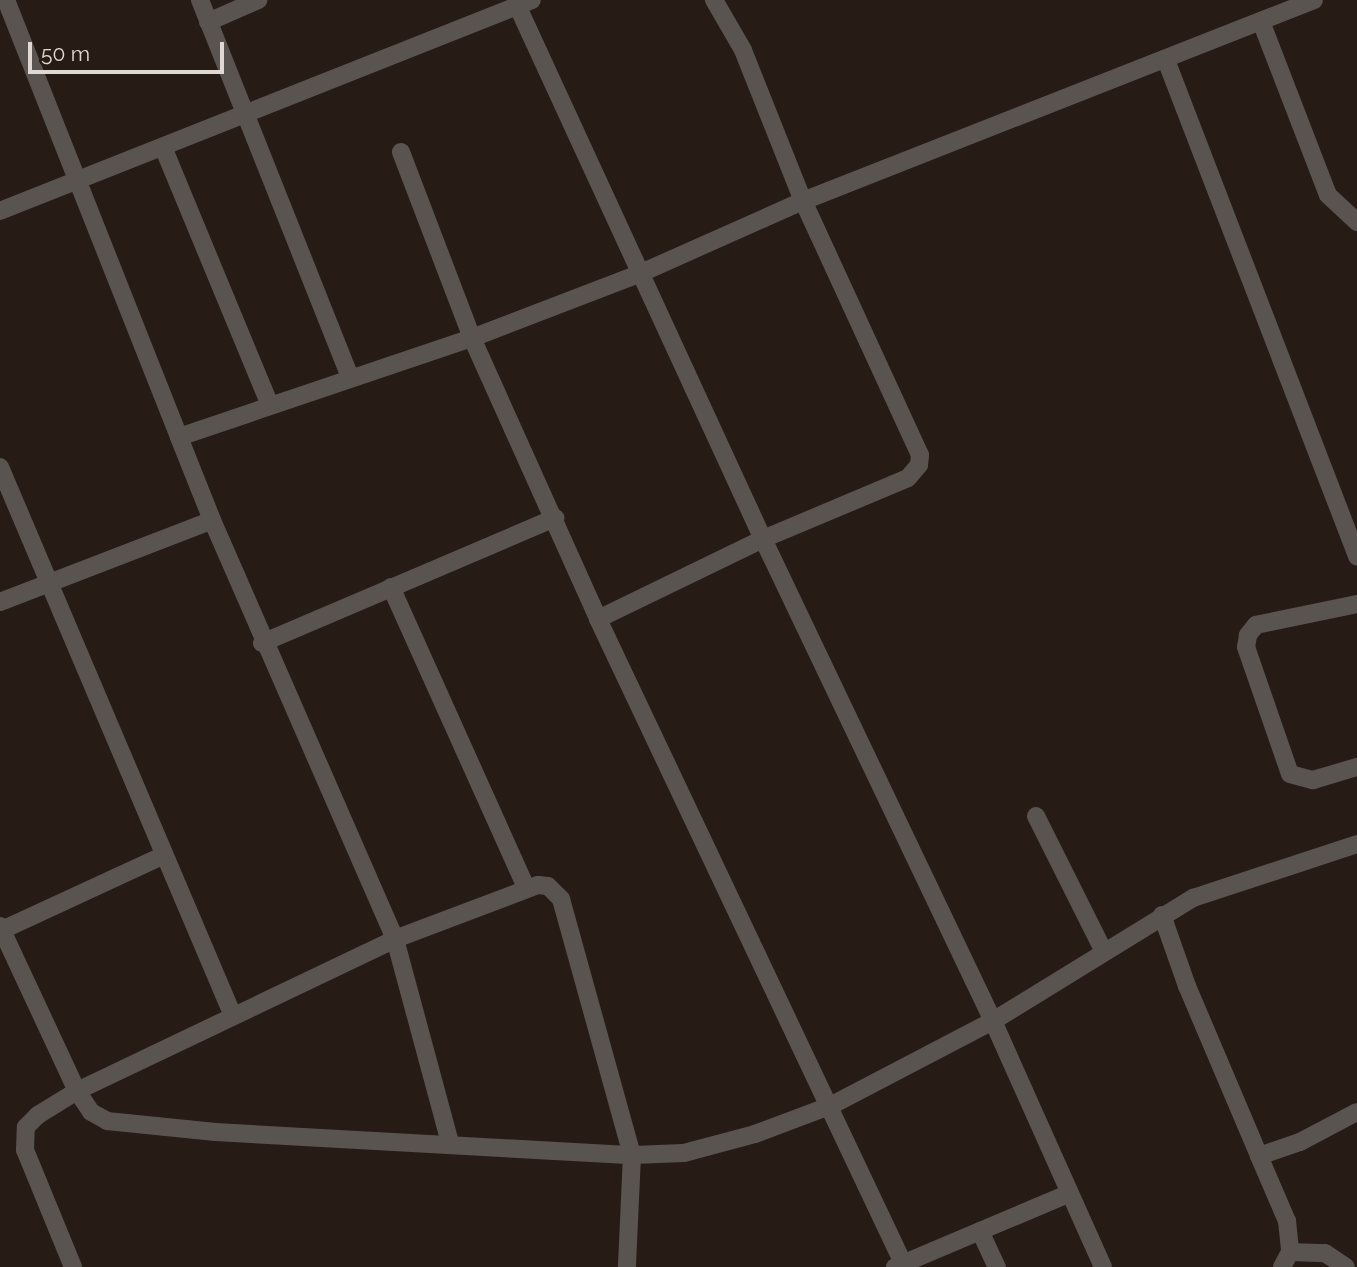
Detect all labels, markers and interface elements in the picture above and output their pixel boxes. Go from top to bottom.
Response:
scale bar [32,28,228,72]
text: 50 m [41,41,90,66]

